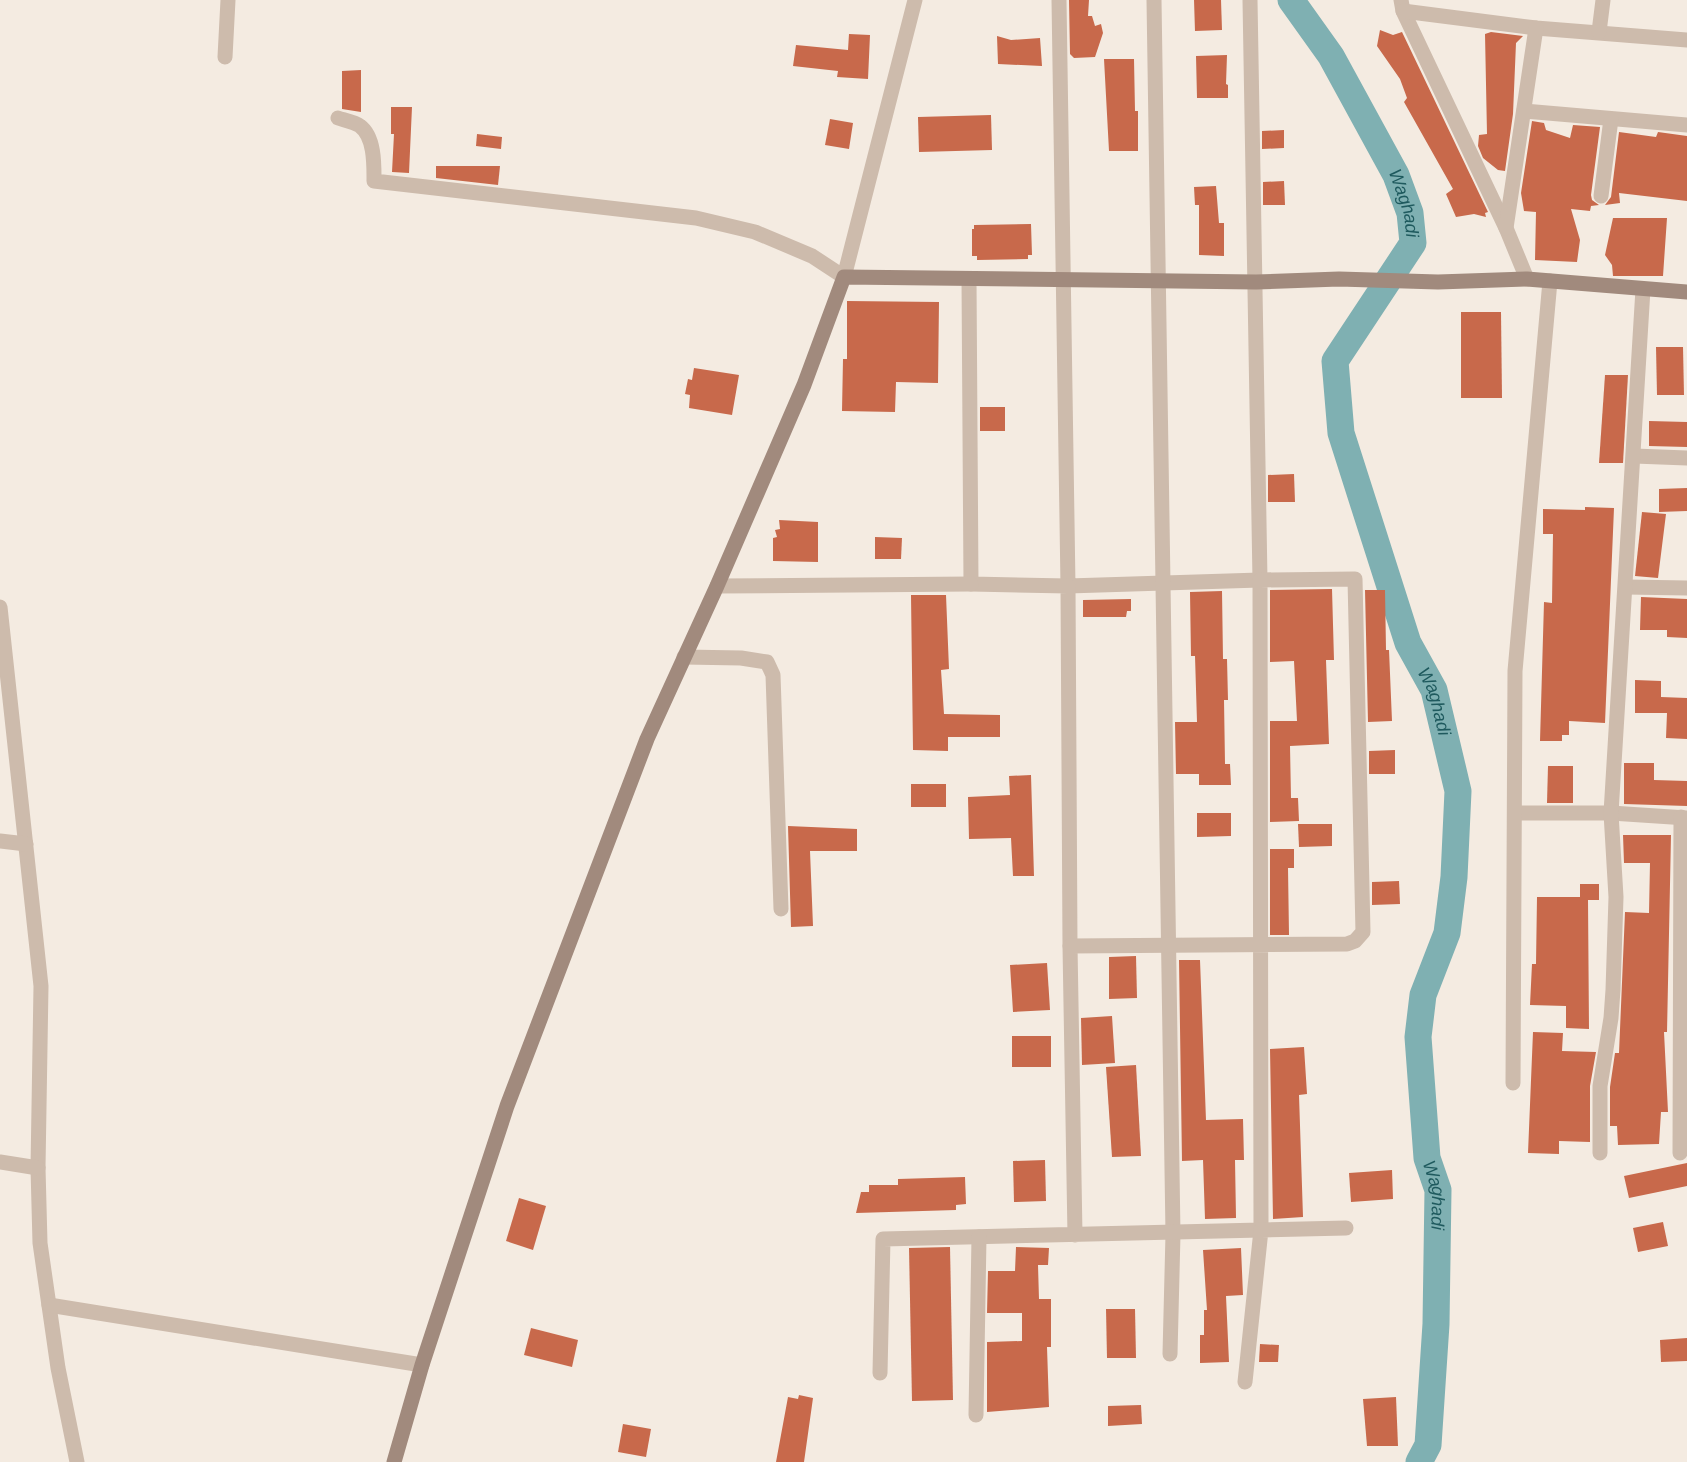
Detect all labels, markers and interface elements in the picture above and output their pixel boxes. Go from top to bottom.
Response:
water label: Waghadi [1385,166,1422,239]
water label: Waghadi [1413,664,1455,739]
water label: Waghadi [1419,1158,1448,1231]

